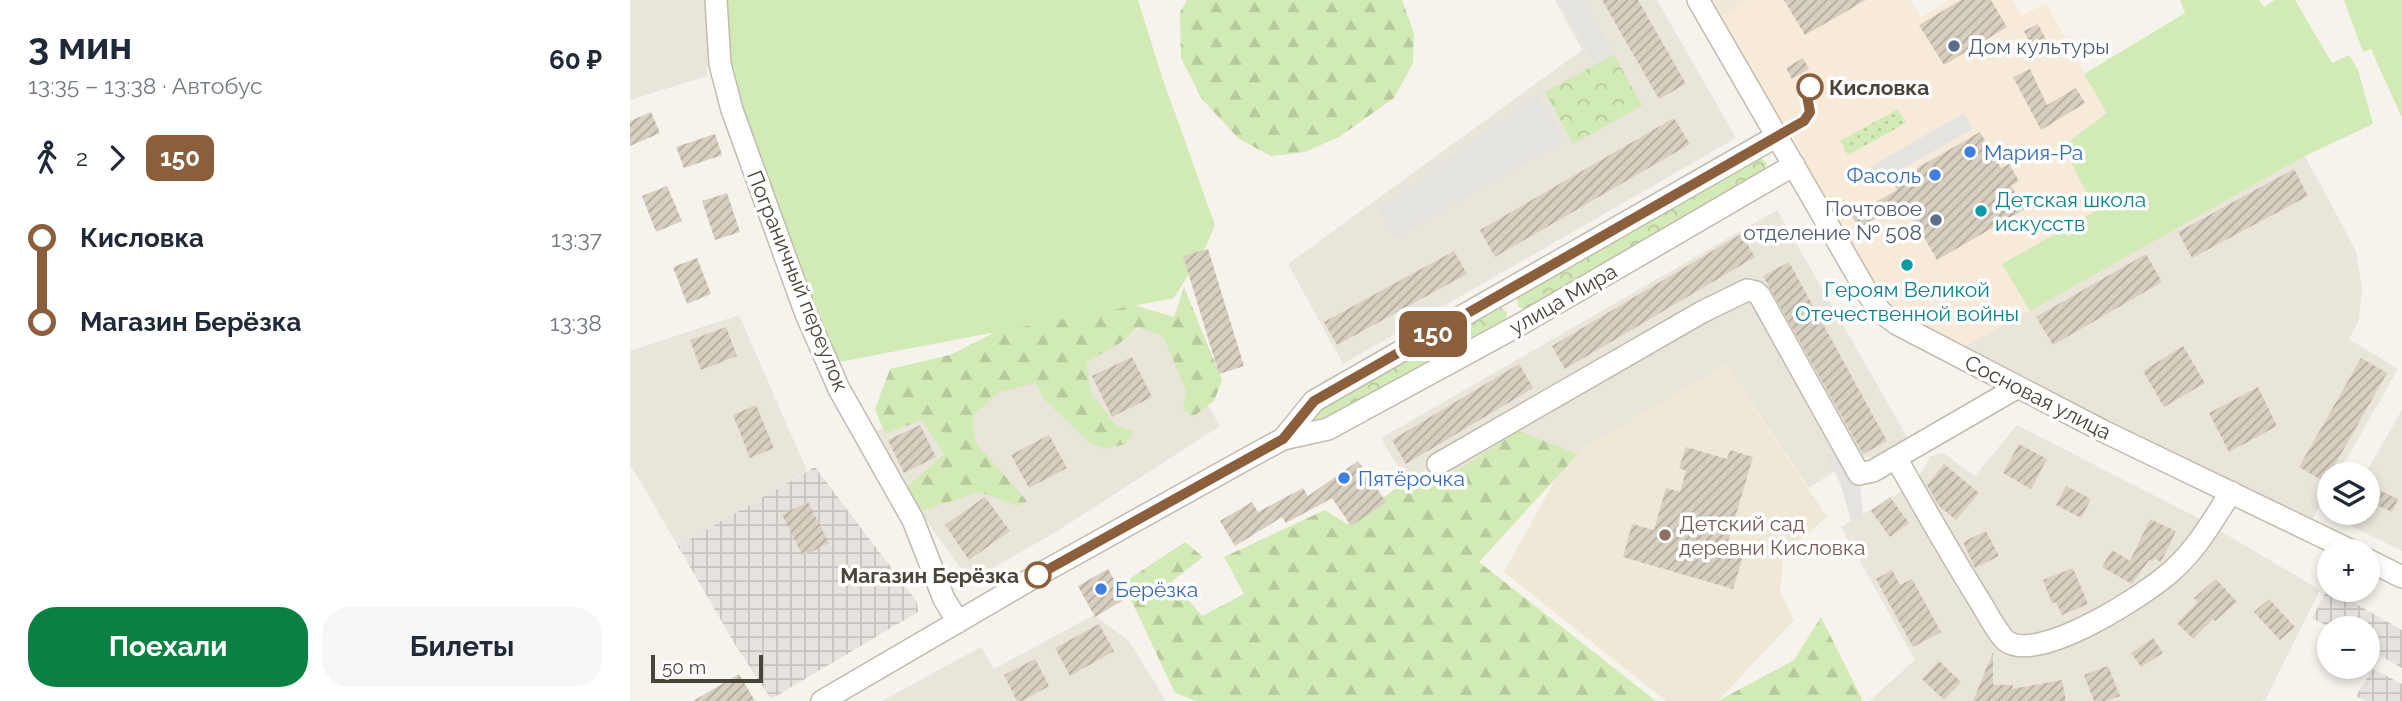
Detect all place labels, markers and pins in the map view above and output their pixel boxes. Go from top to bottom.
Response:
place label: Дом культуры [1968,34,2109,59]
marker: Дом культуры [1946,38,1962,54]
marker: Кисловка [1797,74,1823,100]
place label: Кисловка [1829,75,1929,100]
place label: Мария-Ра [1984,140,2083,165]
marker: Мария-Ра [1962,144,1978,160]
place label: Фасоль [1846,163,1921,188]
marker: Фасоль [1927,167,1943,183]
place label: Детская школа искусств [1995,187,2146,236]
place label: Почтовое отделение № 508 [1743,196,1922,245]
marker: Детская школа искусств [1973,203,1989,219]
marker: Почтовое отделение № 508 [1928,212,1944,228]
marker: Героям Великой Отечественной войны [1899,257,1915,273]
place label: Героям Великой Отечественной войны [1795,277,2019,326]
place label: Пятёрочка [1358,466,1465,491]
marker: Пятёрочка [1336,470,1352,486]
place label: Детский сад деревни Кисловка [1679,511,1865,560]
marker: Детский сад деревни Кисловка [1657,527,1673,543]
marker: Магазин Берёзка [1025,562,1051,588]
place label: Магазин Берёзка [840,563,1019,588]
place label: Берёзка [1115,577,1198,602]
marker: Берёзка [1093,581,1109,597]

